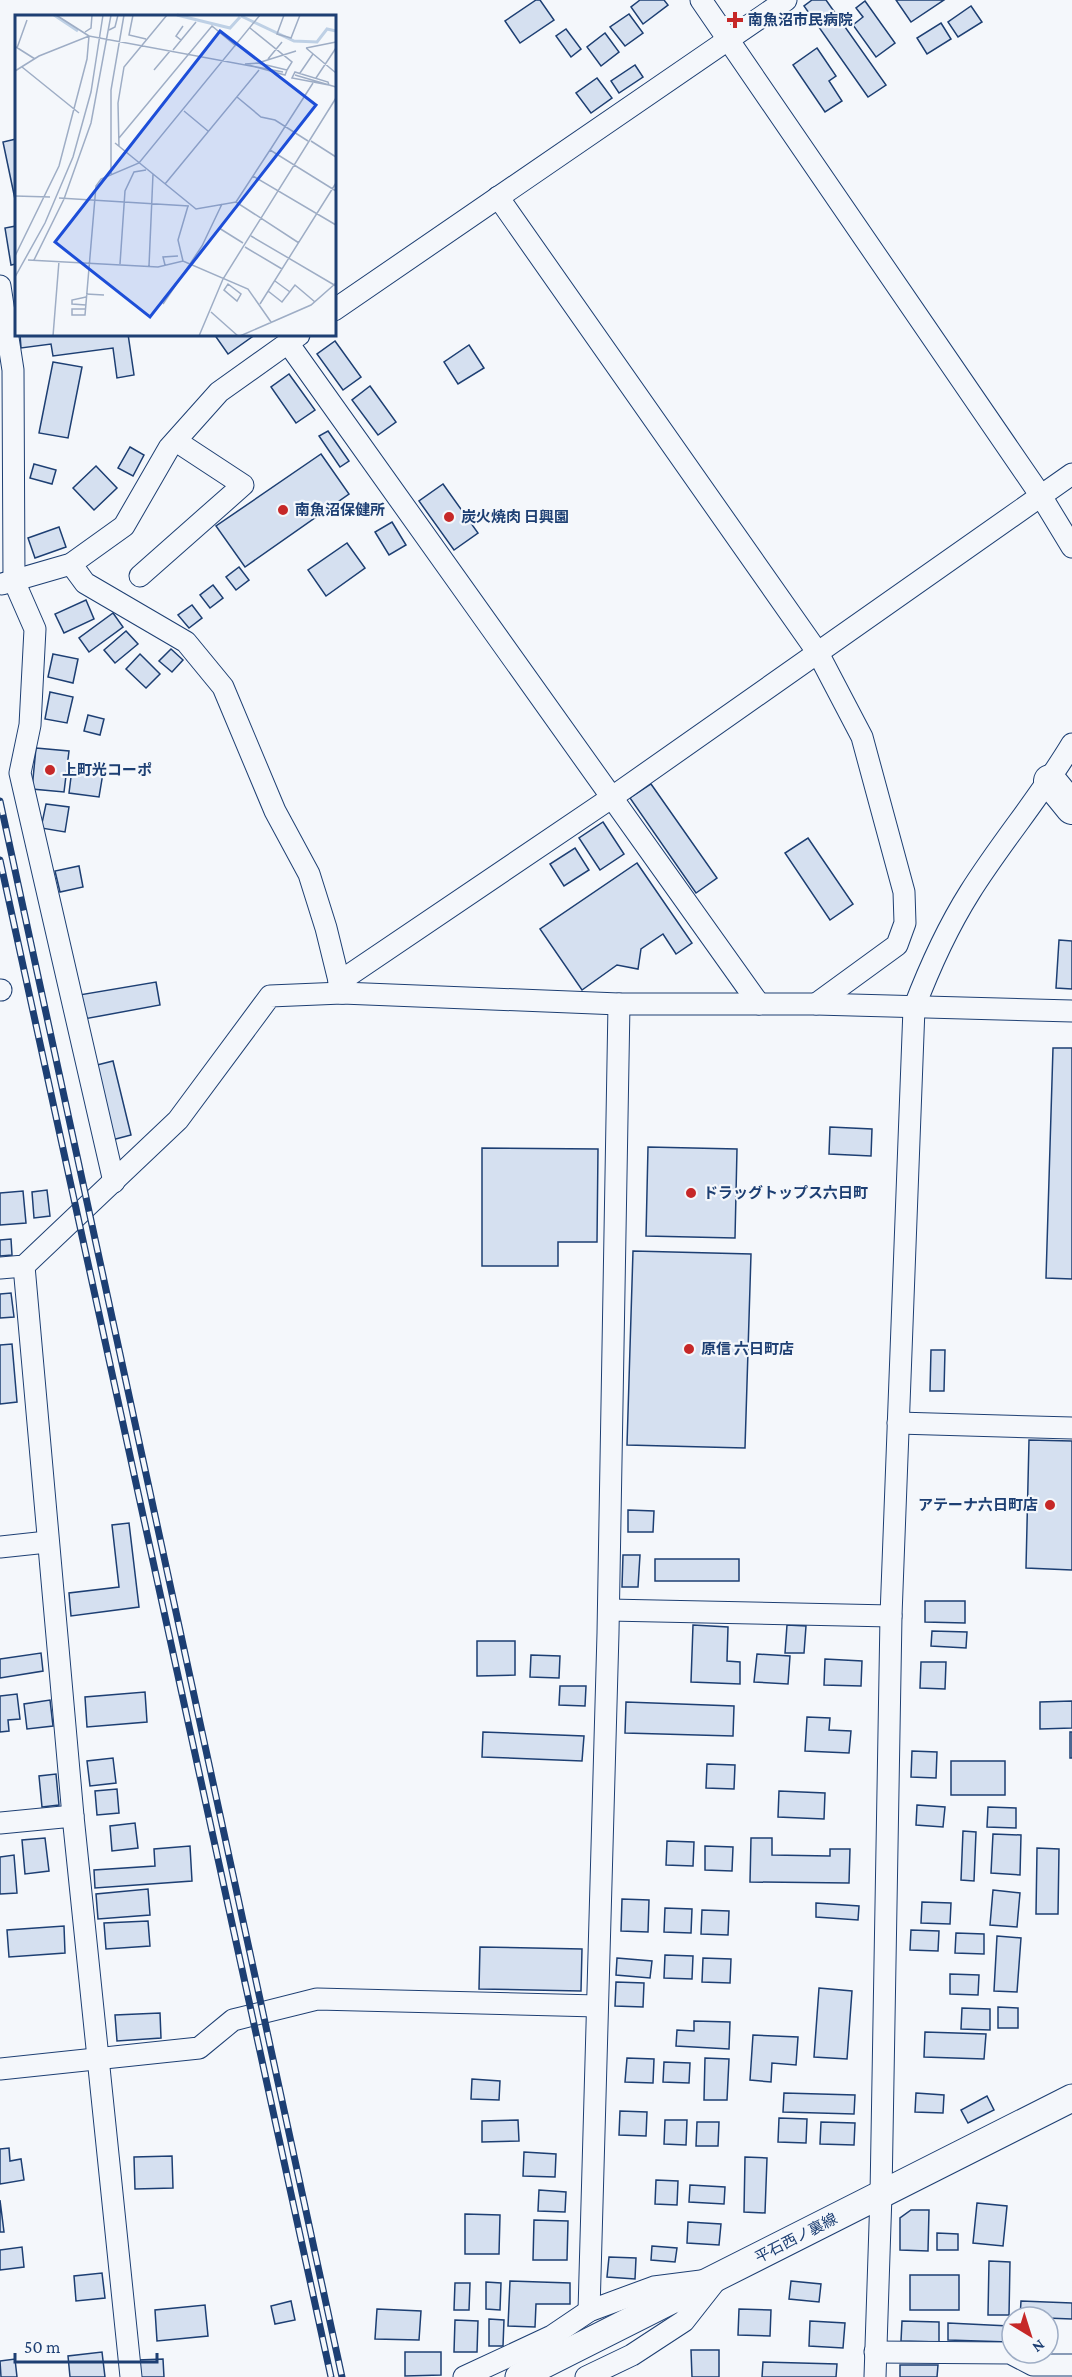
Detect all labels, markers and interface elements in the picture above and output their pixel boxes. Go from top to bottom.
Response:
marker: 南魚沼市民病院 [726,11,744,29]
place label: 南魚沼市民病院 [748,12,853,28]
inset map [15,15,336,336]
place label: 南魚沼保健所 [295,502,385,518]
marker: 南魚沼保健所 [276,503,290,517]
place label: 炭火焼肉 日興園 [461,509,569,525]
marker: 炭火焼肉 日興園 [442,510,456,524]
place label: 上町光コーポ [62,762,152,778]
marker: 上町光コーポ [43,763,57,777]
place label: ドラッグトップス六日町 [703,1185,868,1201]
marker: ドラッグトップス六日町 [684,1186,698,1200]
place label: 原信 六日町店 [701,1341,794,1357]
marker: 原信 六日町店 [682,1342,696,1356]
place label: アテーナ六日町店 [918,1497,1038,1513]
marker: アテーナ六日町店 [1043,1498,1057,1512]
street label: 平石西ノ裏線 [752,2210,840,2266]
north arrow [1000,2305,1060,2365]
scale bar [15,2326,158,2364]
text: N [1029,2336,1048,2357]
text: 50 m [24,2337,61,2357]

